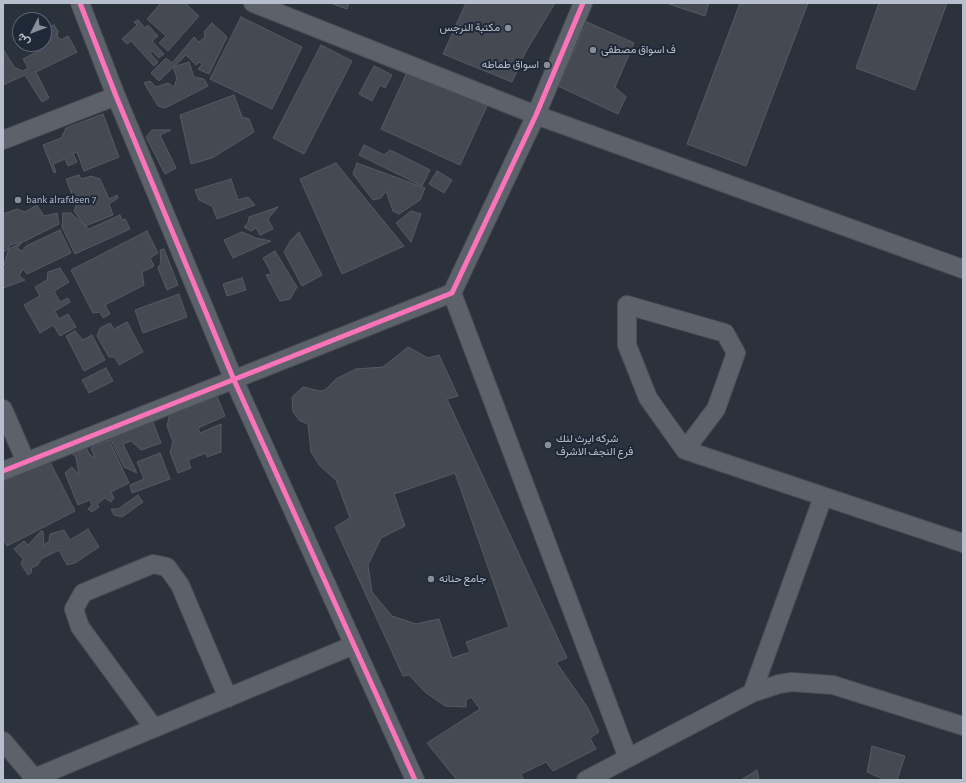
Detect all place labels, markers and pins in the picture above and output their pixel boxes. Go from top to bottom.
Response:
place label: مكتبة النرجس [439,21,500,35]
marker: مكتبة النرجس [503,23,513,33]
place label: ف اسواق مصطفى [601,43,676,57]
marker: ف اسواق مصطفى [588,45,598,55]
place label: اسواق طماطه [482,58,539,72]
marker: اسواق طماطه [542,60,552,70]
place label: bank alrafdeen 7 [26,193,96,207]
marker: bank alrafdeen 7 [13,195,23,205]
place label: شركه ايرث لنك فرع النجف الاشرف [556,432,633,458]
marker: شركه ايرث لنك فرع النجف الاشرف [543,440,553,450]
place label: جامع حنانه [439,572,486,586]
marker: جامع حنانه [426,574,436,584]

